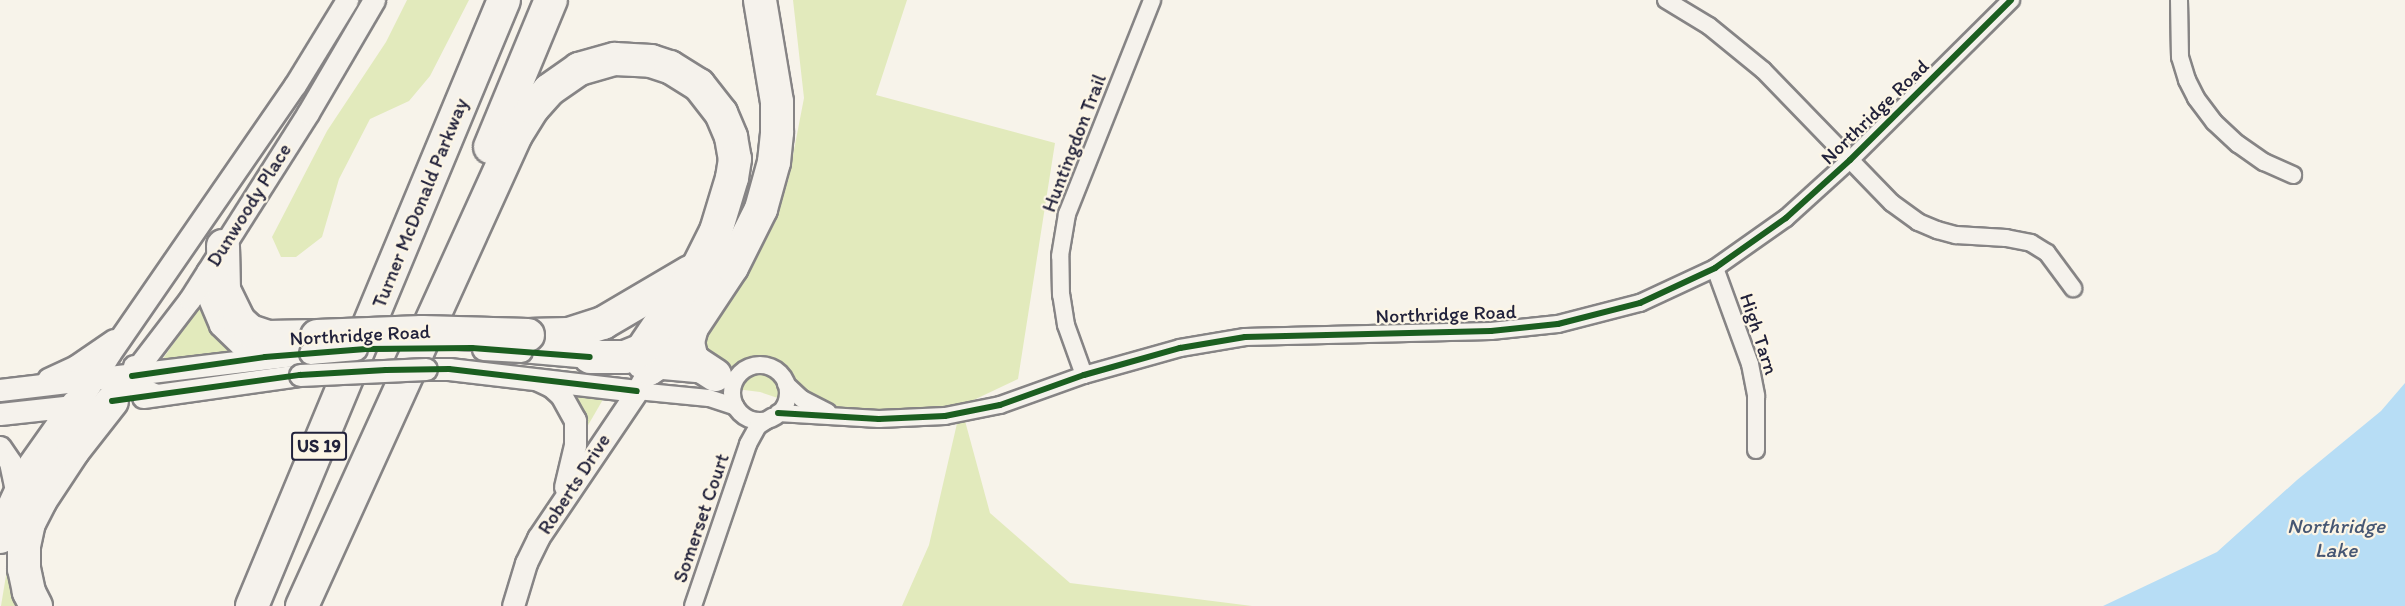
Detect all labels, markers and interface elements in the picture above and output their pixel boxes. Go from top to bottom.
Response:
street label: Northridge Road [1816,54,1934,170]
street label: Huntingdon Trail [1037,71,1111,215]
street label: Turner McDonald Parkway [367,95,473,311]
street label: Dunwoody Place [202,139,296,271]
street label: High Tarn [1735,291,1783,377]
street label: Northridge Road [1375,300,1517,328]
street label: Northridge Road [289,319,431,351]
street label: Roberts Drive [532,429,616,539]
road number: US 19 [290,431,348,461]
street label: Somerset Court [668,450,734,586]
water label: Northridge Lake [2287,513,2385,563]

